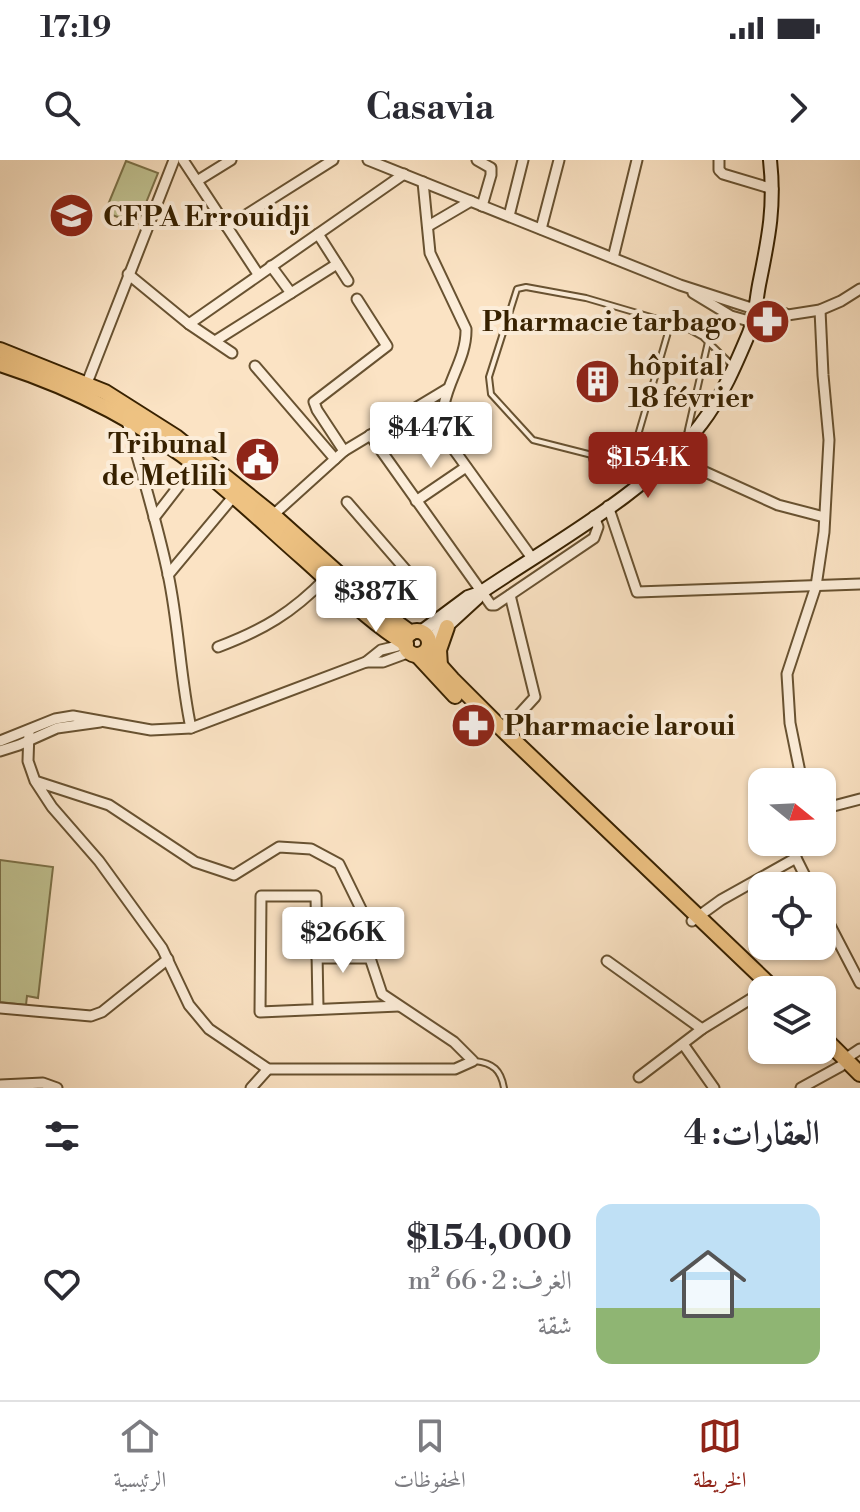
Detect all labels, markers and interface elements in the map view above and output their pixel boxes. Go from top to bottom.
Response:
text: 17:19 [40,9,111,47]
icon: search [40,86,84,130]
text: Casavia [366,86,494,131]
icon: forward [776,86,820,130]
school or university icon: CFPA Errouidji [48,192,96,240]
place label: CFPA Errouidji [103,200,310,235]
pharmacy icon: Pharmacie tarbago [744,297,792,345]
place label: Pharmacie tarbago [482,305,737,340]
place label: hôpital 18 février [628,349,754,416]
building icon: hôpital 18 février [573,357,621,405]
pin: $447K [375,402,487,470]
text: $447K [388,412,474,444]
place label: Tribunal de Metlili [102,427,227,494]
pin: $154K [592,432,704,500]
public building icon: Tribunal de Metlili [234,435,282,483]
text: $154K [607,442,689,474]
pin: $387K [320,566,432,634]
text: $387K [334,576,418,608]
pharmacy icon: Pharmacie laroui [449,701,497,749]
place label: Pharmacie laroui [504,709,735,744]
north arrow [748,768,836,856]
map controls [748,768,836,1064]
button: locate [748,872,836,960]
pin: $266K [287,907,399,975]
text: $266K [300,917,386,949]
button: layers [748,976,836,1064]
text: العقارات: 4 [684,1113,820,1155]
icon: filters [40,1114,84,1158]
text: $154,000 [406,1218,572,1260]
icon: home [660,1236,756,1332]
icon: heart [40,1262,84,1306]
text: الغرف: 2 · 66 m² [408,1265,572,1297]
text: شقة [538,1310,572,1342]
tab: الرئيسية [114,1414,166,1501]
tab: المحفوظات [393,1414,466,1501]
tab: الخريطة [693,1414,746,1501]

